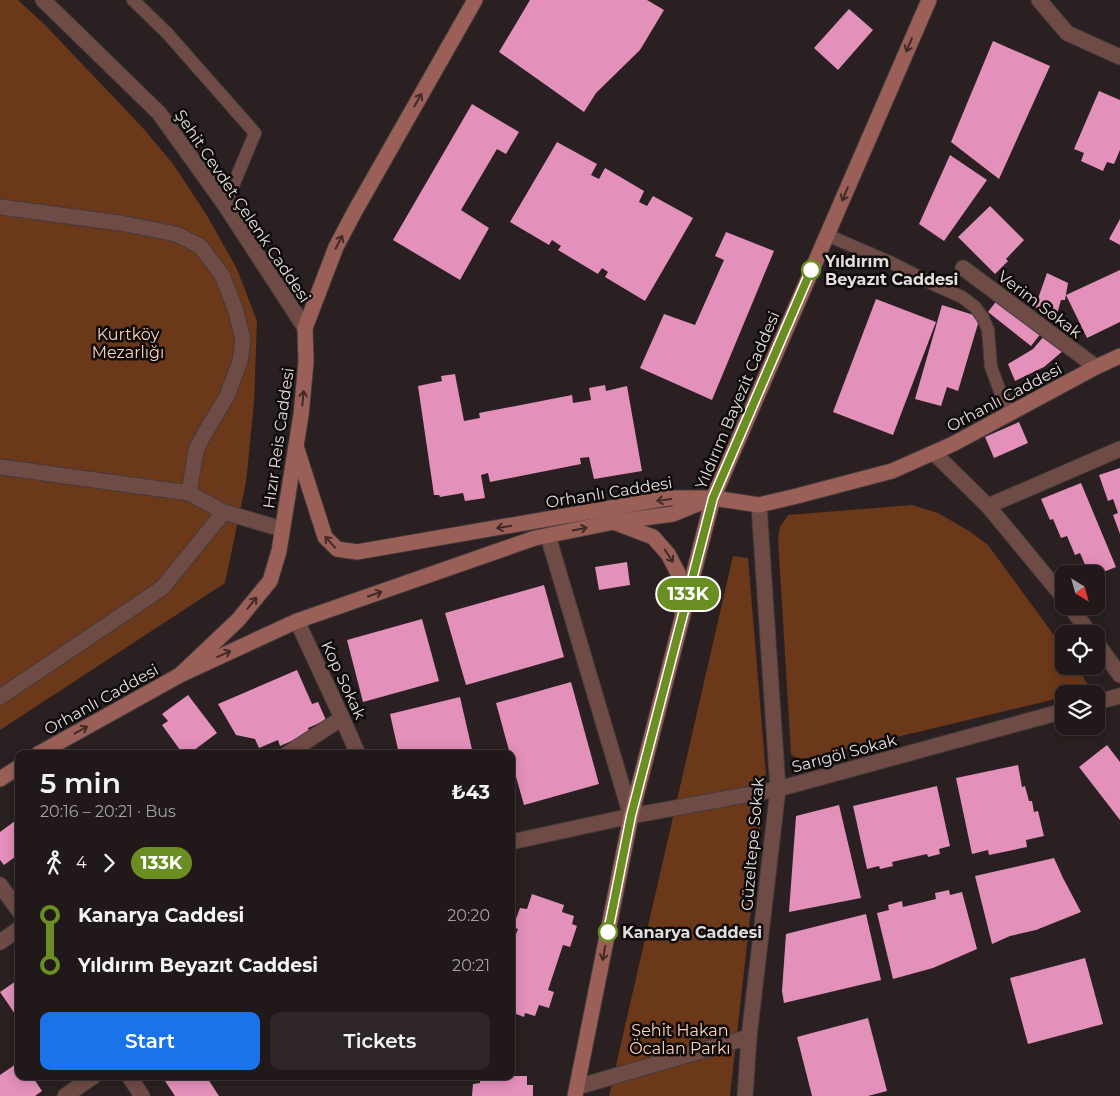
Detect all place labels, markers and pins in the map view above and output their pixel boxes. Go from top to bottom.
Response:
place label: Yıldırım Beyazıt Caddesi [824,252,958,289]
marker: Yıldırım Beyazıt Caddesi [801,260,821,280]
marker: Kanarya Caddesi [598,922,618,942]
place label: Kanarya Caddesi [622,923,762,942]

